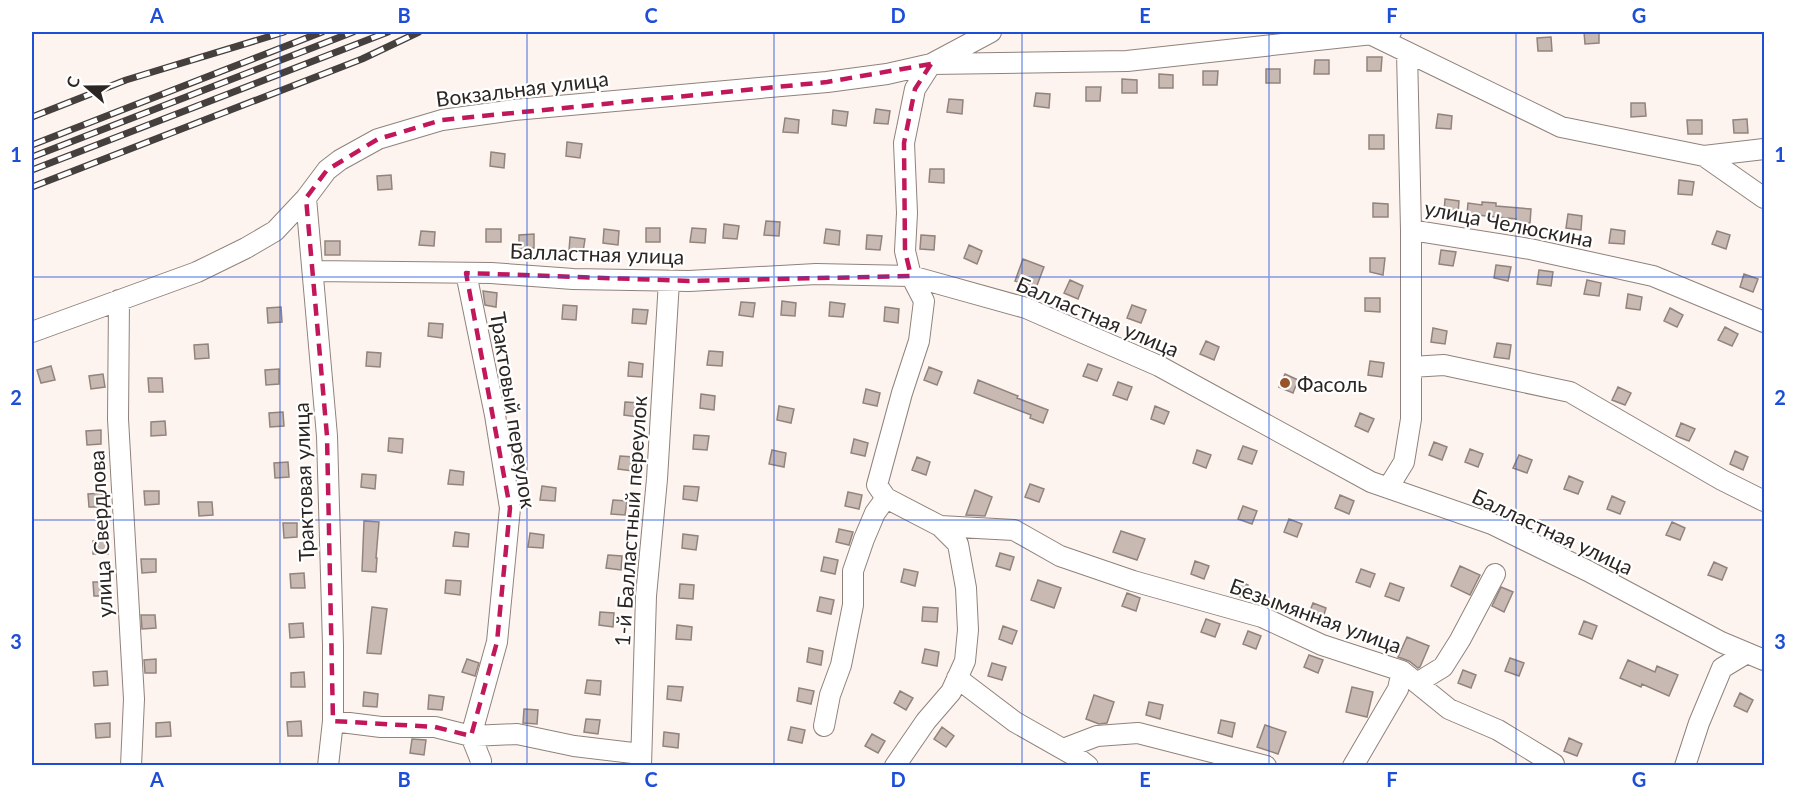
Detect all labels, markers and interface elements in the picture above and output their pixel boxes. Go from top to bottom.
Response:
text: A [149,3,164,27]
text: B [397,3,411,27]
text: C [644,3,658,27]
text: D [890,3,906,27]
text: E [1139,3,1151,27]
text: F [1386,3,1398,27]
text: G [1632,3,1646,27]
north arrow [57,57,117,117]
street label: Вокзальная улица [434,65,610,111]
text: С [62,73,83,90]
text: 1 [10,142,22,166]
text: 1 [1774,142,1786,166]
street label: улица Челюскина [1423,194,1595,252]
street label: Балластная улица [509,237,685,269]
street label: Балластная улица [1013,270,1183,362]
street label: Трактовый переулок [486,310,542,510]
place label: Фасоль [1297,371,1367,396]
marker: Фасоль [1278,376,1292,390]
text: 2 [10,385,22,409]
text: 2 [1774,385,1786,409]
street label: 1-й Балластный переулок [609,395,651,647]
street label: Трактовая улица [288,402,318,562]
street label: улица Свердлова [83,450,117,618]
street label: Балластная улица [1469,483,1637,579]
street label: Безымянная улица [1227,572,1405,658]
text: 3 [10,629,22,653]
text: 3 [1774,629,1786,653]
text: A [149,767,164,791]
text: B [397,767,411,791]
text: C [644,767,658,791]
text: D [890,767,906,791]
text: E [1139,767,1151,791]
text: F [1386,767,1398,791]
text: G [1632,767,1646,791]

